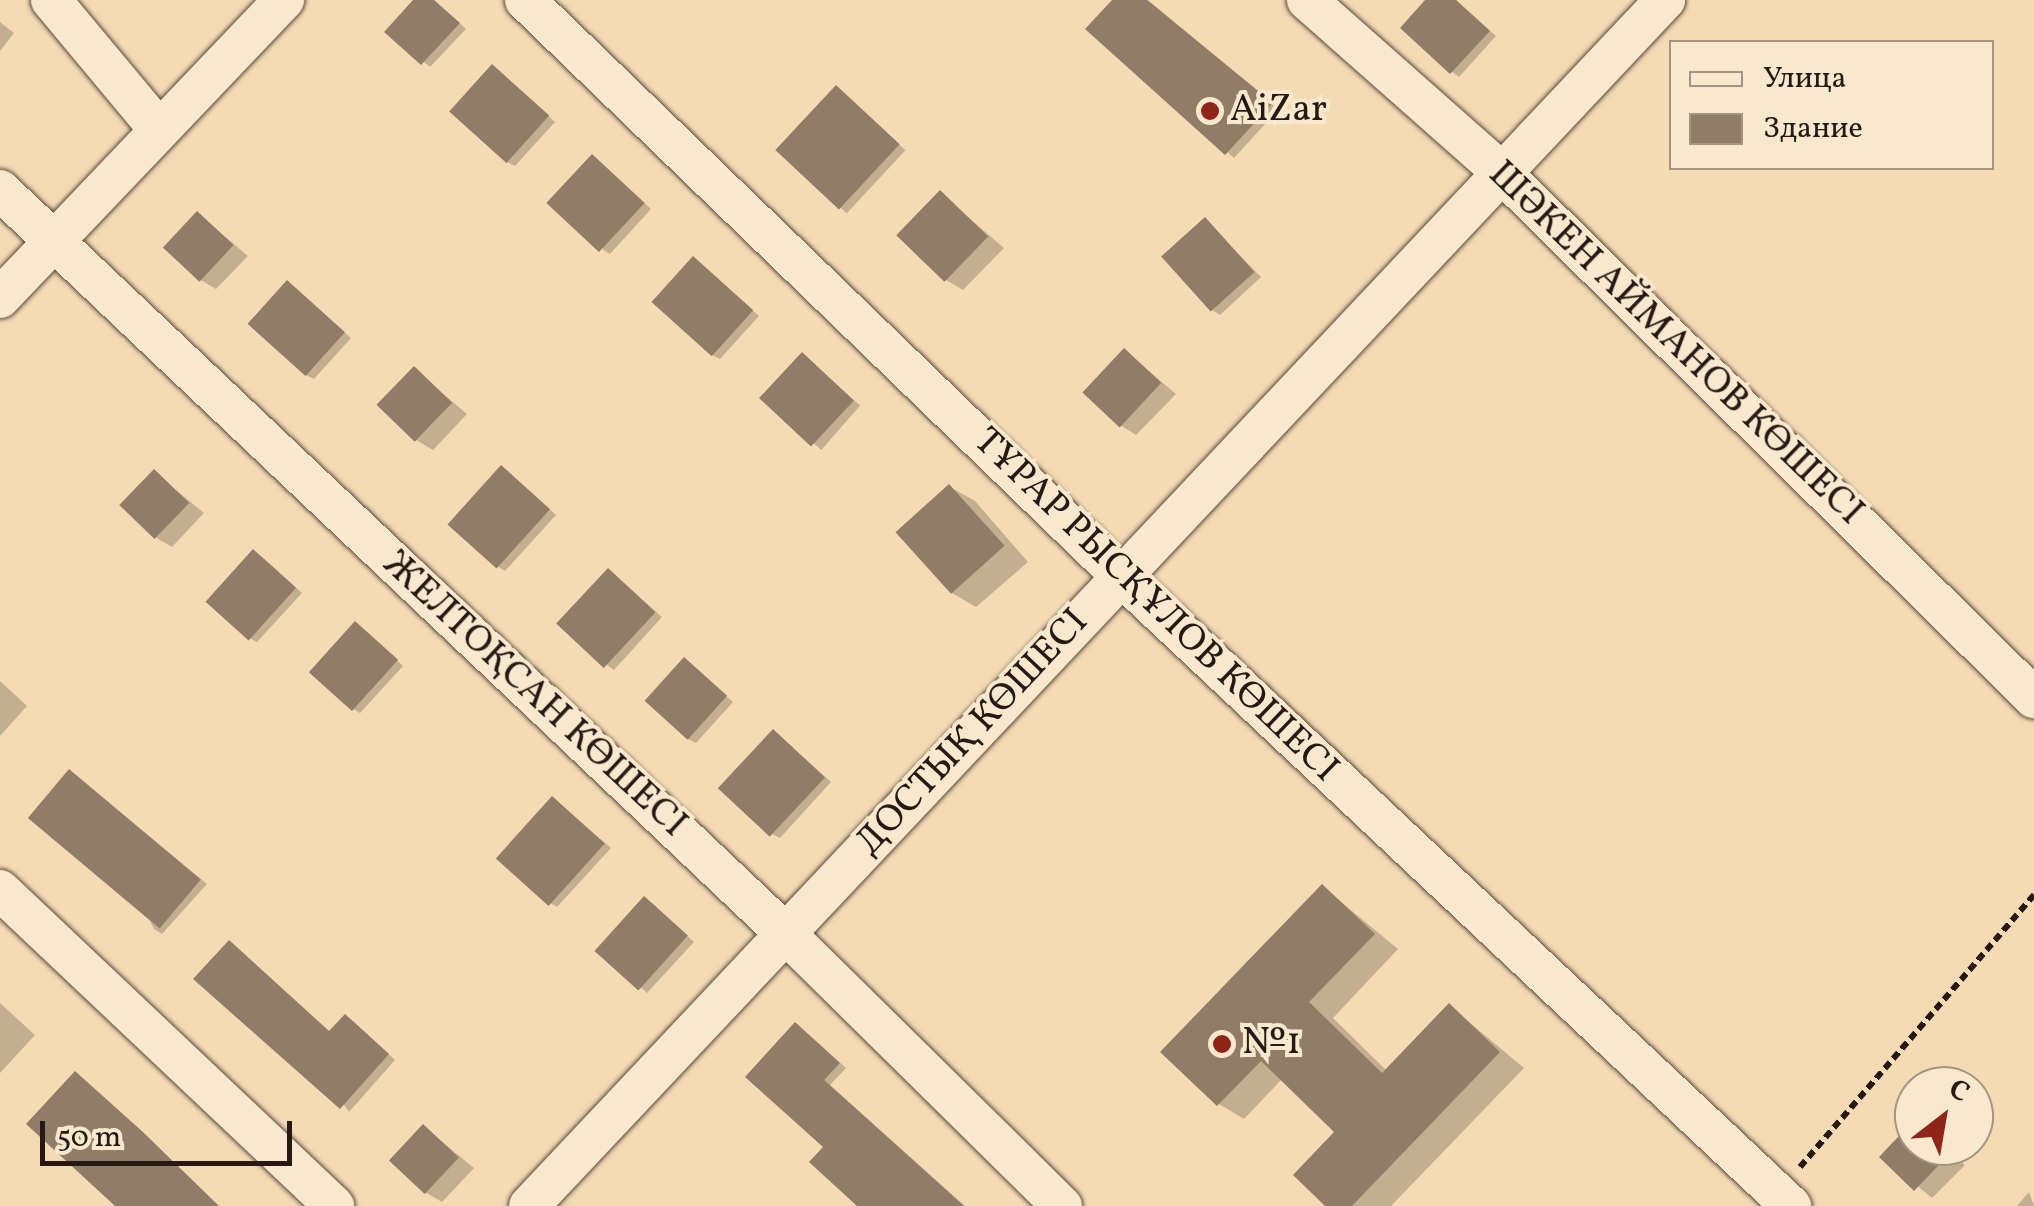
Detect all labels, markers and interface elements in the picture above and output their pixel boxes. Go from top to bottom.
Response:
legend [1669,40,1994,170]
text: Улица [1763,58,1846,100]
place label: AiZar [1230,88,1327,134]
marker: AiZar [1199,100,1221,122]
text: Здание [1763,108,1863,150]
street label: ШӘКЕН АЙМАНОВ КӨШЕСІ [1478,152,1872,536]
street label: ТҰРАР РЫСҚҰЛОВ КӨШЕСІ [963,419,1347,793]
street label: ЖЕЛТОҚСАН КӨШЕСІ [372,542,696,848]
street label: ДОСТЫҚ КӨШЕСІ [847,600,1099,866]
place label: №1 [1242,1021,1301,1067]
marker: №1 [1211,1033,1233,1055]
north arrow [1894,1066,1994,1166]
text: С [1941,1070,1976,1113]
scale bar [45,1101,298,1163]
text: 50 m [57,1117,121,1159]

